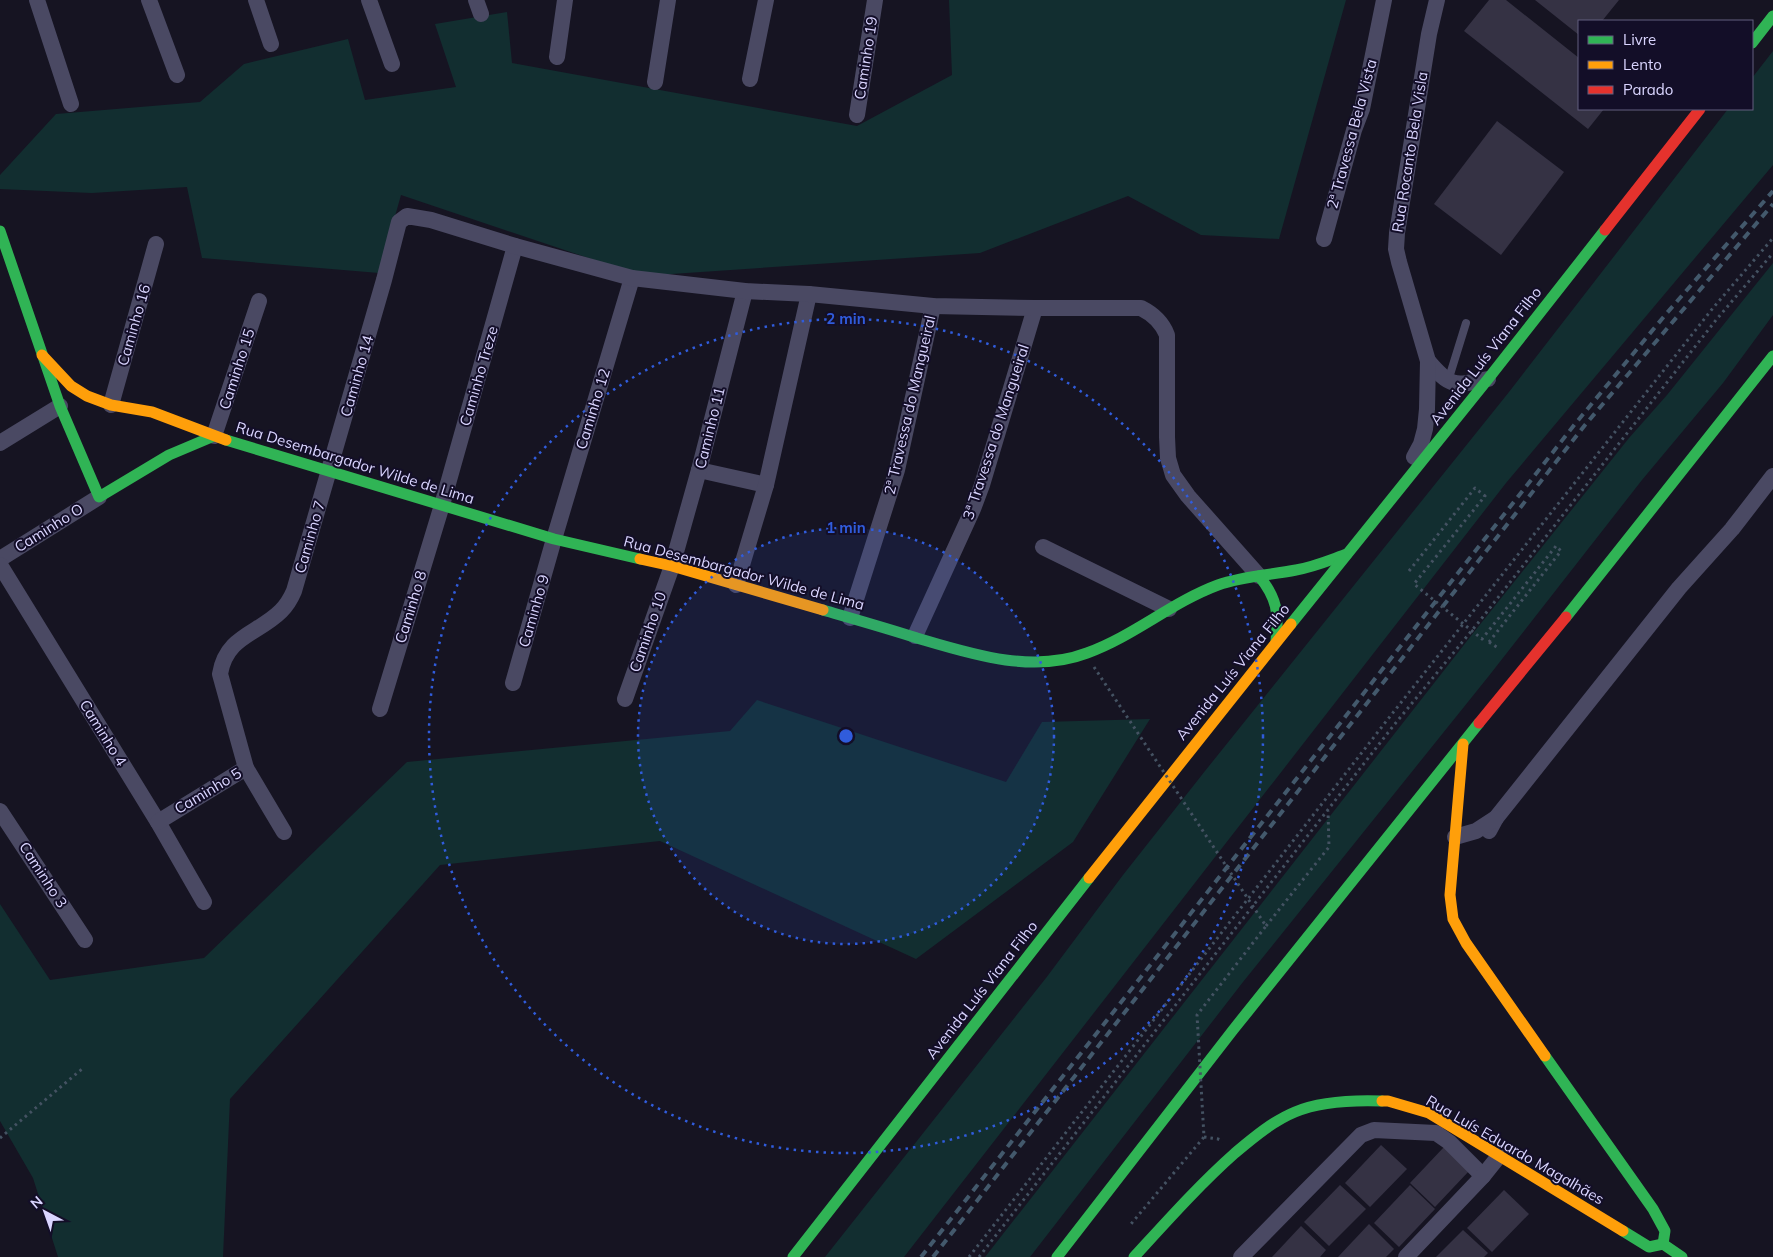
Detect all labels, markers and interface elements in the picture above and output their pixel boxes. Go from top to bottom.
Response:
street label: Caminho 19 [850,15,881,101]
legend [1578,20,1753,110]
text: Livre [1623,30,1656,49]
text: Lento [1623,55,1662,74]
street label: 2ª Travessa Bela Vista [1322,57,1381,211]
street label: Rua Rocanto Bela Visla [1387,70,1432,234]
text: Parado [1623,80,1673,99]
street label: Caminho 16 [113,282,154,368]
street label: Avenida Luís Viana Filho [1426,283,1545,429]
text: 2 min [826,309,866,328]
street label: 2ª Travessa do Mangueiral [880,313,939,496]
street label: Caminho Treze [455,324,502,428]
street label: Caminho 15 [215,326,259,412]
street label: Caminho 14 [336,333,377,419]
street label: 3ª Travessa do Mangueiral [958,342,1033,522]
street label: Caminho 12 [571,366,614,452]
street label: Caminho 11 [690,385,729,471]
street label: Rua Desembargador Wilde de Lima [234,417,477,508]
street label: Caminho 7 [290,498,329,575]
street label: Caminho O [11,499,87,556]
text: 1 min [826,518,866,537]
street label: Rua Desembargador Wilde de Lima [622,531,867,614]
street label: Caminho 8 [390,568,431,645]
street label: Caminho 9 [514,572,553,649]
street label: Caminho 10 [625,589,670,675]
street label: Avenida Luís Viana Filho [1172,600,1294,744]
street label: Caminho 4 [76,696,131,769]
centre of rings [837,727,855,745]
street label: Caminho 5 [171,763,245,818]
street label: Caminho 3 [15,838,72,911]
street label: Avenida Luís Viana Filho [922,917,1041,1063]
street label: Rua Luís Eduardo Magalhães [1423,1091,1608,1208]
north arrow [20,1187,70,1237]
text: N [27,1192,46,1212]

